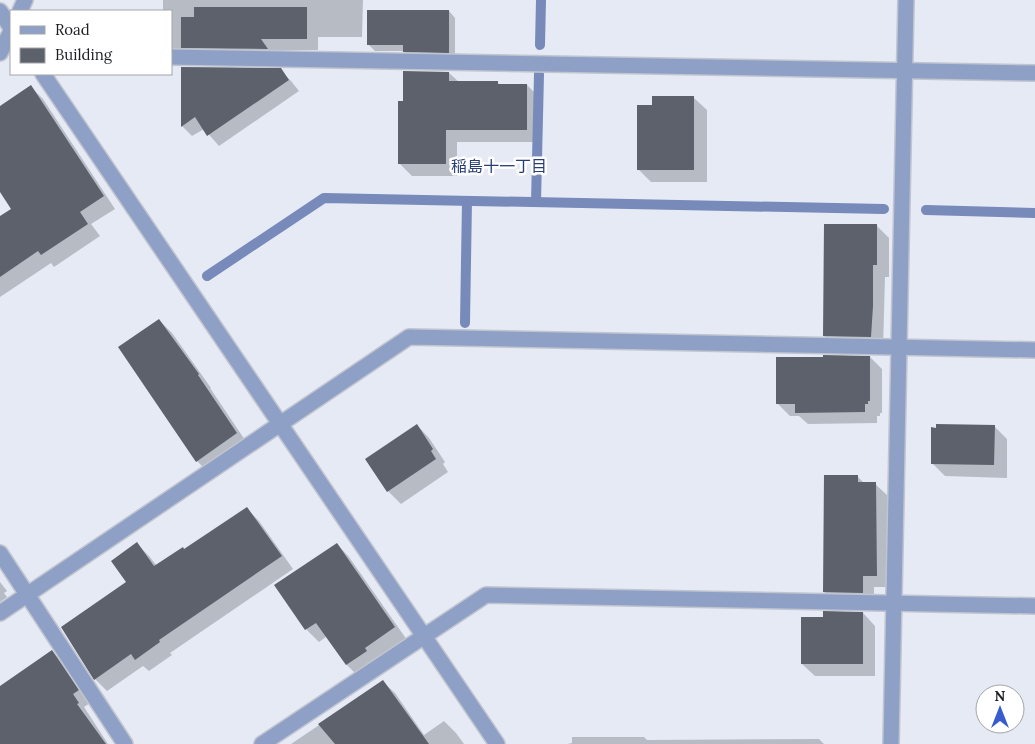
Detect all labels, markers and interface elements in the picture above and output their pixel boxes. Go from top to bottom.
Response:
legend [10,10,172,75]
text: Road [55,20,90,39]
text: Building [55,45,113,64]
district label: 稲島十一丁目 [451,156,547,176]
north arrow [975,684,1025,734]
text: N [995,687,1006,705]

